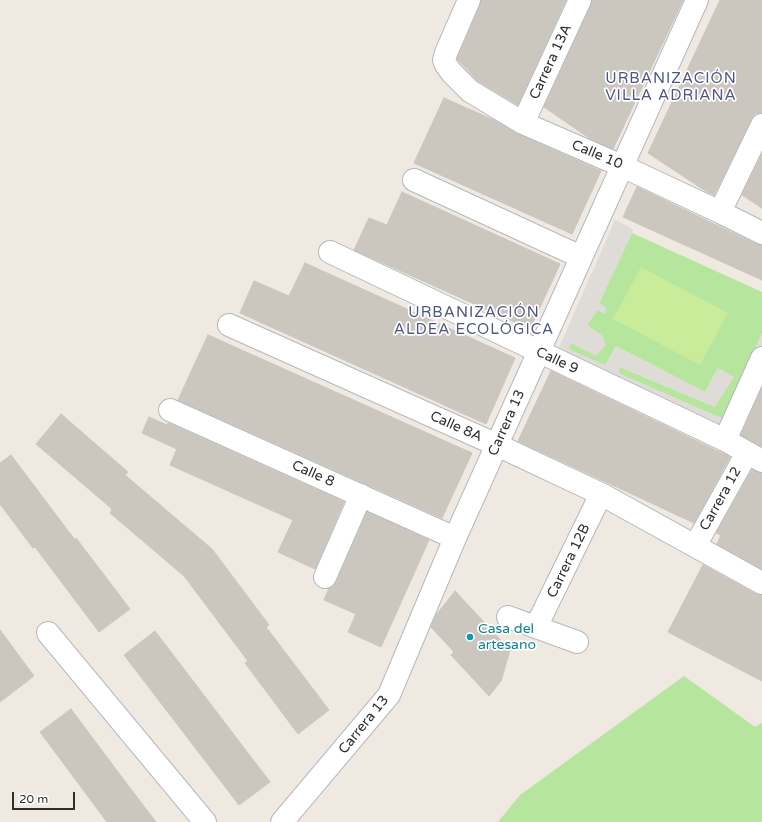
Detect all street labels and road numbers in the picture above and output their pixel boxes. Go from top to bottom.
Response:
street label: Carrera 13A [526,22,576,102]
street label: Calle 10 [569,137,625,173]
street label: Calle 9 [533,344,581,378]
street label: Carrera 13 [485,387,529,459]
street label: Calle 8A [427,408,485,446]
street label: Calle 8 [289,457,337,491]
street label: Carrera 12 [697,464,745,534]
street label: Carrera 12B [544,521,594,601]
street label: Carrera 13 [335,692,393,758]

